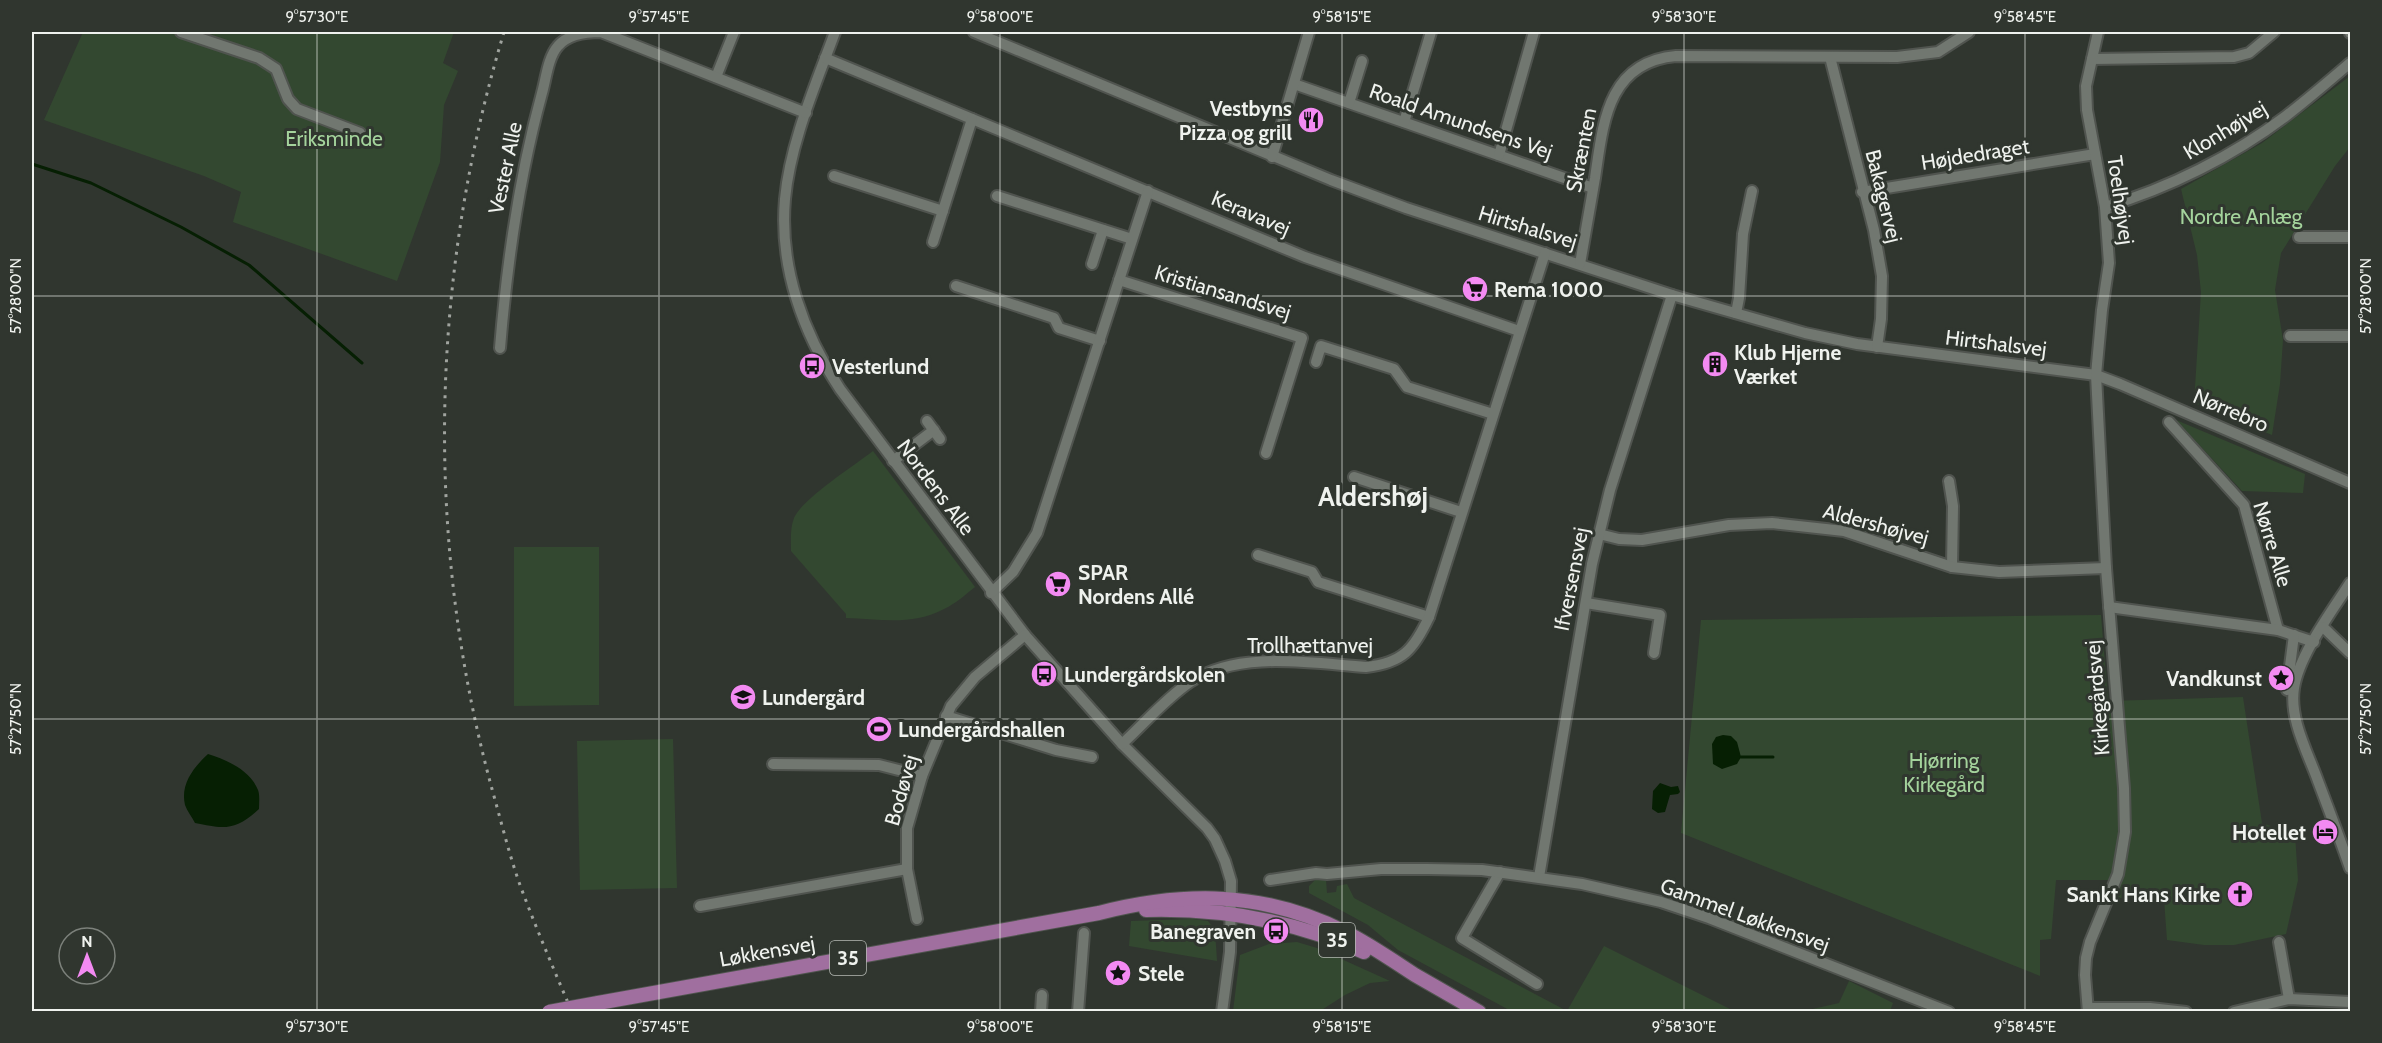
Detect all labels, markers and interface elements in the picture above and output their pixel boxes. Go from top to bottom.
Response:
text: 9°57'30"E [286,8,348,26]
text: 9°57'45"E [629,8,689,26]
text: 9°58'00"E [967,8,1033,26]
text: 9°58'15"E [1313,8,1371,26]
text: 9°58'30"E [1652,8,1716,26]
text: 9°58'45"E [1994,8,2056,26]
street label: Roald Amundsens Vej [1366,78,1556,165]
street label: Klonhøjvej [2179,95,2272,165]
place label: Vestbyns Pizza og grill [1179,96,1292,145]
restaurant icon: Vestbyns Pizza og grill [1296,105,1326,135]
street label: Skrænten [1561,106,1601,194]
street label: Vester Alle [483,119,527,216]
park label: Eriksminde [285,126,383,151]
street label: Højdedraget [1919,133,2031,176]
street label: Bakagervej [1859,147,1908,245]
street label: Toelhøjvej [2101,154,2140,246]
street label: Keravavej [1207,185,1294,242]
street label: Hirtshalsvej [1475,200,1580,255]
park label: Nordre Anlæg [2180,204,2303,229]
text: 57°28'00"N [7,258,25,334]
text: 57°28'00"N [2357,258,2375,334]
street label: Kristiansandsvej [1152,259,1294,326]
supermarket icon: Rema 1000 [1460,274,1490,304]
place label: Rema 1000 [1494,277,1603,302]
street label: Hirtshalsvej [1944,324,2048,363]
place label: Klub Hjerne Værket [1734,340,1841,389]
building icon: Klub Hjerne Værket [1700,349,1730,379]
bus stop icon: Vesterlund [797,351,827,381]
place label: Vesterlund [832,354,929,379]
street label: Nørrebro [2190,383,2272,437]
street label: Nordens Alle [892,434,980,540]
district label: Aldershøj [1318,480,1428,513]
street label: Aldershøjvej [1820,498,1931,551]
street label: Nørre Alle [2248,498,2298,590]
street label: Ifversensvej [1549,525,1594,633]
place label: SPAR Nordens Allé [1078,560,1194,609]
supermarket icon: SPAR Nordens Allé [1043,569,1073,599]
street label: Trollhættanvej [1247,633,1373,659]
street label: Kirkegårdsvej [2080,639,2115,757]
bus stop icon: Lundergårdskolen [1029,659,1059,689]
place label: Lundergårdskolen [1064,662,1225,687]
place icon: Vandkunst [2266,663,2296,693]
place label: Vandkunst [2166,666,2262,691]
school or university icon: Lundergård [728,682,758,712]
text: 57°27'50"N [7,683,25,755]
text: 57°27'50"N [2357,683,2375,755]
place label: Lundergård [762,685,865,710]
sports icon: Lundergårdshallen [864,714,894,744]
place label: Lundergårdshallen [898,717,1065,742]
park label: Hjørring Kirkegård [1903,748,1985,797]
street label: Bodøvej [879,752,924,829]
hotel icon: Hotellet [2310,817,2340,847]
place label: Hotellet [2232,820,2306,845]
street label: Gammel Løkkensvej [1657,873,1833,958]
church icon: Sankt Hans Kirke [2225,879,2255,909]
place label: Sankt Hans Kirke [2067,882,2220,907]
bus stop icon: Banegraven [1261,916,1291,946]
place label: Banegraven [1150,919,1256,944]
road number: 35 [1319,923,1355,957]
north arrow [57,926,117,986]
street label: Løkkensvej [717,930,817,973]
text: N [81,932,93,951]
road number: 35 [830,941,866,975]
place icon: Stele [1103,958,1133,988]
place label: Stele [1138,961,1184,986]
text: 9°57'30"E [286,1018,348,1036]
text: 9°57'45"E [629,1018,689,1036]
text: 9°58'00"E [967,1018,1033,1036]
text: 9°58'15"E [1313,1018,1371,1036]
text: 9°58'30"E [1652,1018,1716,1036]
text: 9°58'45"E [1994,1018,2056,1036]

